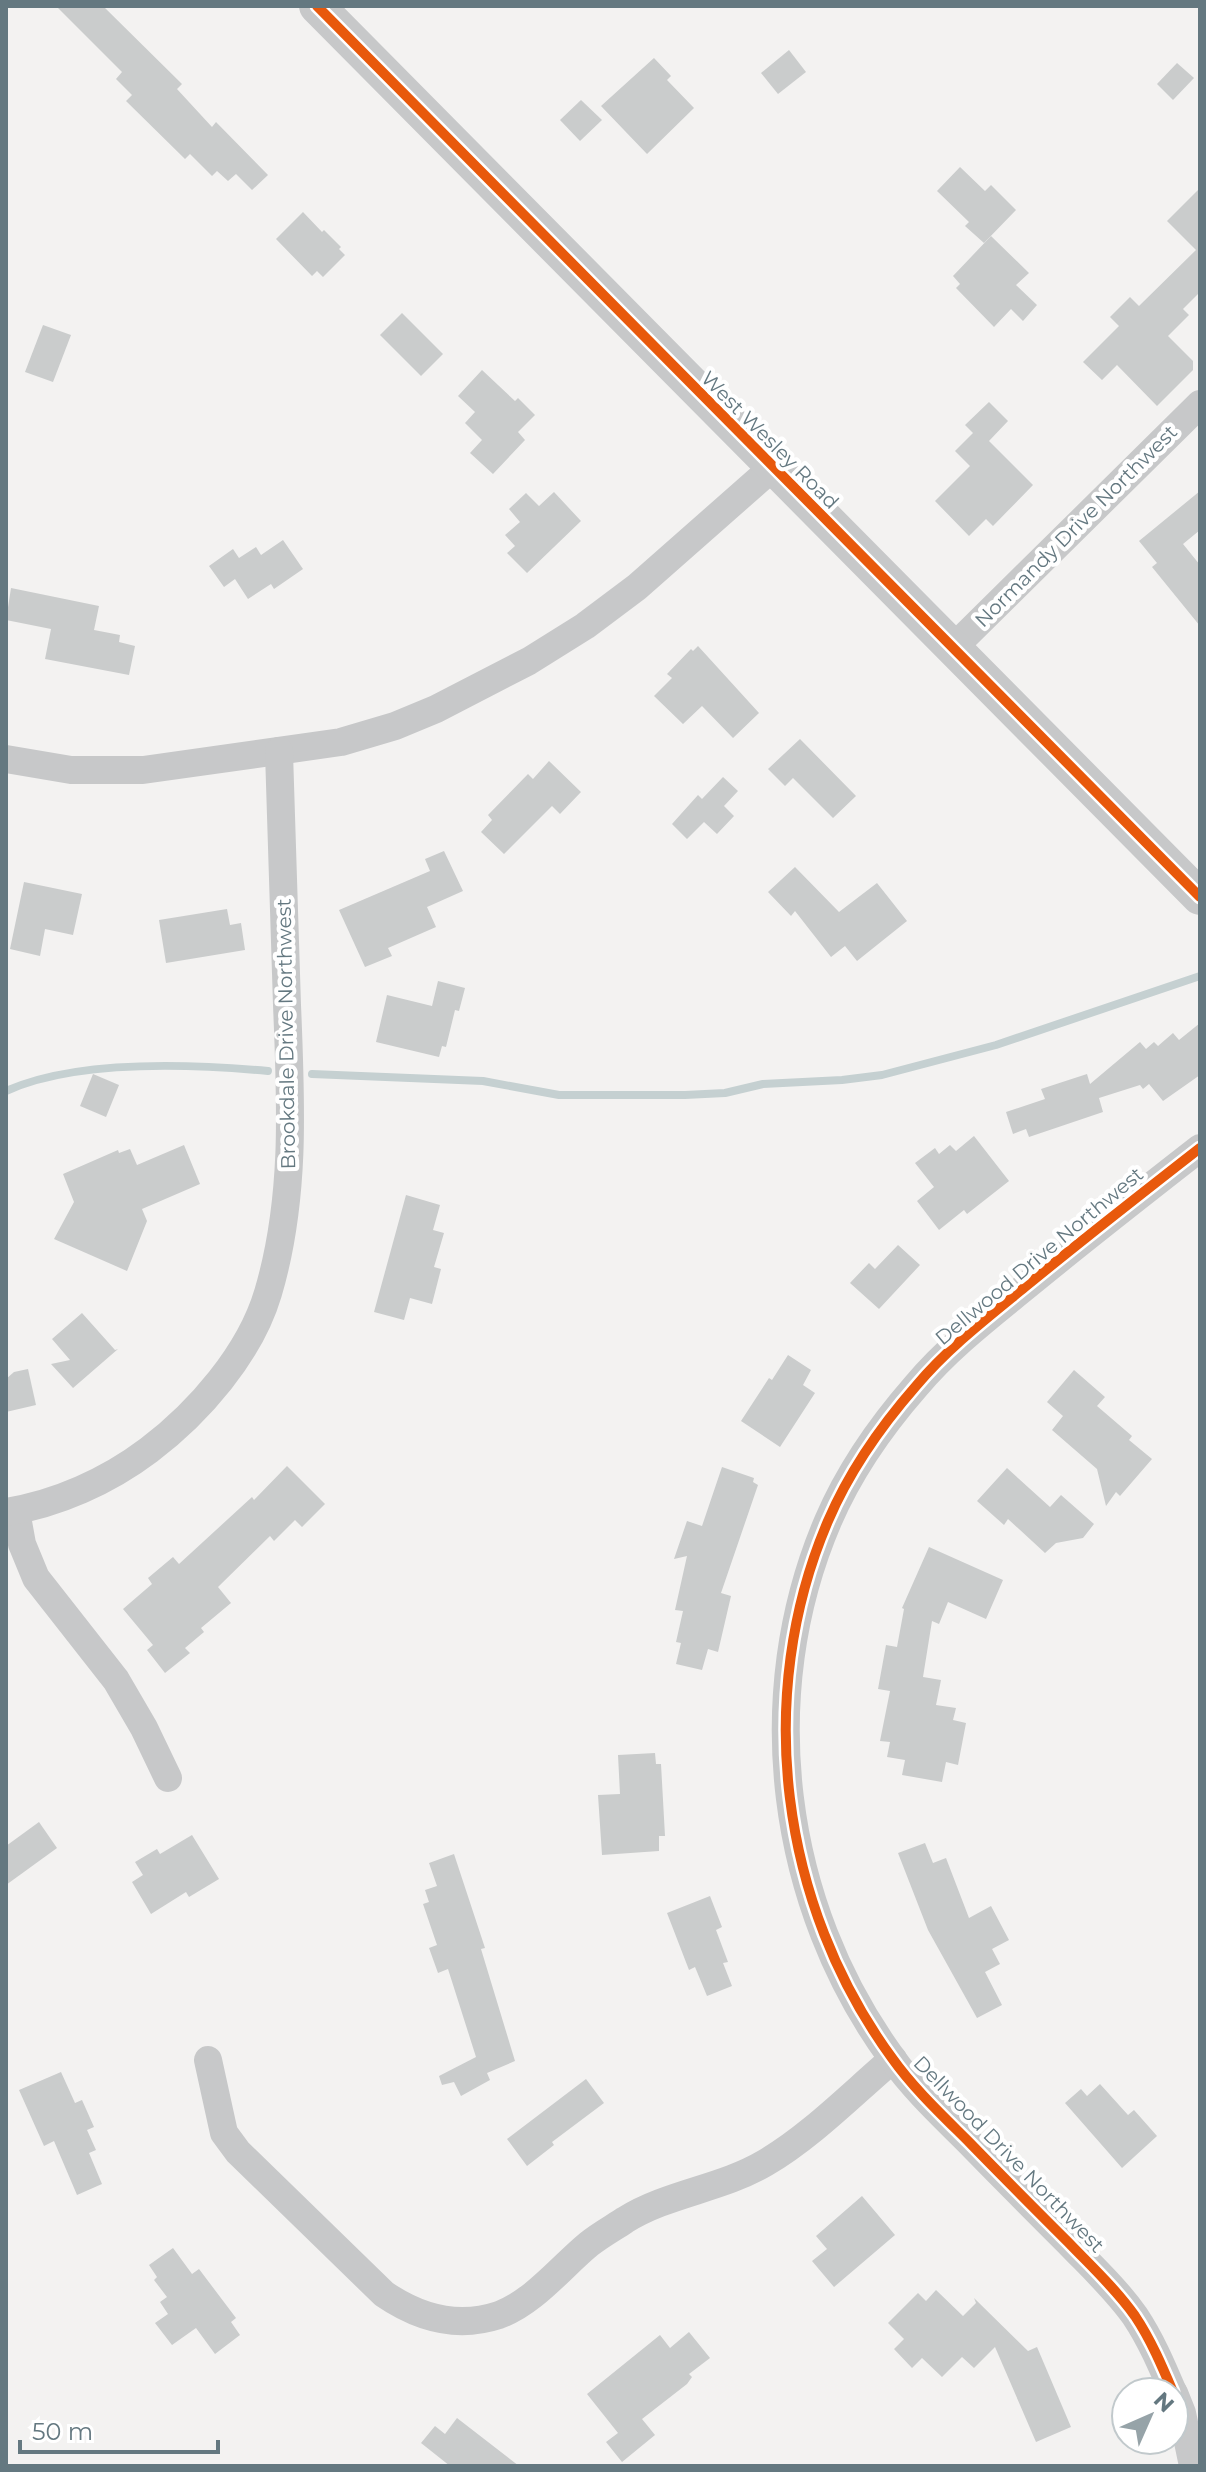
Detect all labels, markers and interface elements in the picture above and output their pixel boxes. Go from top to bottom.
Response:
street label: West Wesley Road [696,366,844,514]
street label: Normandy Drive Northwest [970,420,1182,632]
street label: Brookdale Drive Northwest [272,898,300,1170]
street label: Dellwood Drive Northwest [930,1162,1148,1350]
street label: Dellwood Drive Northwest [909,2051,1109,2257]
north arrow [1110,2376,1190,2456]
text: N [1148,2386,1180,2418]
scale bar [20,2404,218,2454]
text: 50 m [32,2417,93,2446]

